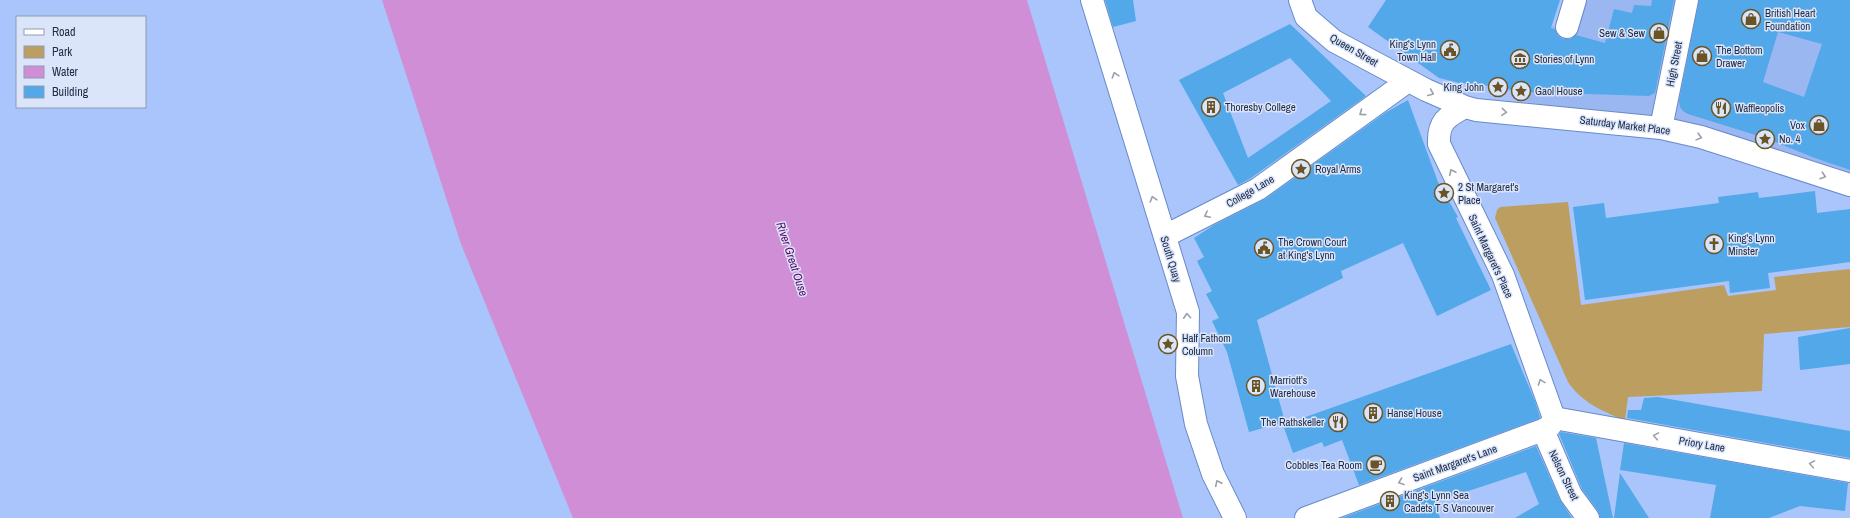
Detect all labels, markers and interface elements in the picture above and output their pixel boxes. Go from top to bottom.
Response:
place label: British Heart Foundation [1765,6,1816,33]
shop icon: British Heart Foundation [1740,8,1762,30]
legend [16,16,146,108]
shop icon: Sew & Sew [1648,22,1670,44]
text: Road [52,24,76,40]
place label: Sew & Sew [1599,26,1645,40]
street label: Queen Street [1327,31,1381,70]
place label: King's Lynn Town Hall [1389,37,1436,64]
public building icon: King's Lynn Town Hall [1439,39,1461,61]
street label: High Street [1663,40,1685,88]
place label: The Bottom Drawer [1716,43,1763,70]
text: Park [52,44,72,60]
shop icon: The Bottom Drawer [1691,45,1713,67]
museum icon: Stories of Lynn [1509,48,1531,70]
place label: Stories of Lynn [1534,52,1594,66]
text: Water [52,64,79,80]
one-way arrow [1111,71,1120,78]
place icon: King John [1487,76,1509,98]
place label: King John [1443,80,1484,94]
place icon: Gaol House [1510,80,1532,102]
text: Building [52,84,89,100]
place label: Gaol House [1535,84,1583,98]
one-way arrow [1428,88,1435,96]
building icon: Thoresby College [1200,96,1222,118]
restaurant icon: Waffleopolis [1710,97,1732,119]
place label: Thoresby College [1225,100,1296,114]
place label: Waffleopolis [1735,101,1785,115]
one-way arrow [1360,108,1367,115]
one-way arrow [1501,108,1507,117]
street label: Saturday Market Place [1579,112,1671,138]
shop icon: Vox [1808,114,1830,136]
place label: Vox [1790,118,1805,132]
place icon: No. 4 [1754,128,1776,150]
one-way arrow [1695,132,1702,141]
place label: No. 4 [1779,132,1801,146]
place icon: Royal Arms [1290,158,1312,180]
place label: Royal Arms [1315,162,1362,176]
one-way arrow [1449,169,1457,177]
one-way arrow [1819,171,1826,180]
street label: College Lane [1223,172,1277,210]
place label: 2 St Margaret's Place [1458,180,1519,207]
place icon: 2 St Margaret's Place [1433,182,1455,204]
one-way arrow [1149,196,1158,203]
one-way arrow [1204,210,1211,218]
street label: Saint Margaret's Place [1465,212,1517,300]
water label: River Great Ouse [772,220,812,299]
place label: King's Lynn Minster [1728,231,1775,258]
church icon: King's Lynn Minster [1703,233,1725,255]
street label: South Quay [1157,234,1185,284]
place label: The Crown Court at King's Lynn [1278,235,1347,262]
public building icon: The Crown Court at King's Lynn [1253,237,1275,259]
one-way arrow [1183,313,1192,319]
place label: Half Fathom Column [1182,331,1231,358]
place icon: Half Fathom Column [1157,333,1179,355]
place label: Marriott's Warehouse [1270,373,1316,400]
building icon: Marriott's Warehouse [1245,375,1267,397]
one-way arrow [1538,378,1546,385]
building icon: Hanse House [1362,402,1384,424]
place label: Hanse House [1387,406,1442,420]
restaurant icon: The Rathskeller [1327,411,1349,433]
place label: The Rathskeller [1261,415,1324,429]
one-way arrow [1653,432,1659,440]
street label: Priory Lane [1678,433,1726,455]
street label: Saint Margaret's Lane [1411,441,1499,485]
street label: Nelson Street [1546,447,1582,503]
cafe icon: Cobbles Tea Room [1365,454,1387,476]
place label: Cobbles Tea Room [1285,458,1362,472]
one-way arrow [1809,460,1815,469]
one-way arrow [1398,478,1405,486]
one-way arrow [1215,480,1223,487]
place label: King's Lynn Sea Cadets T S Vancouver [1404,488,1494,515]
building icon: King's Lynn Sea Cadets T S Vancouver [1379,490,1401,512]

